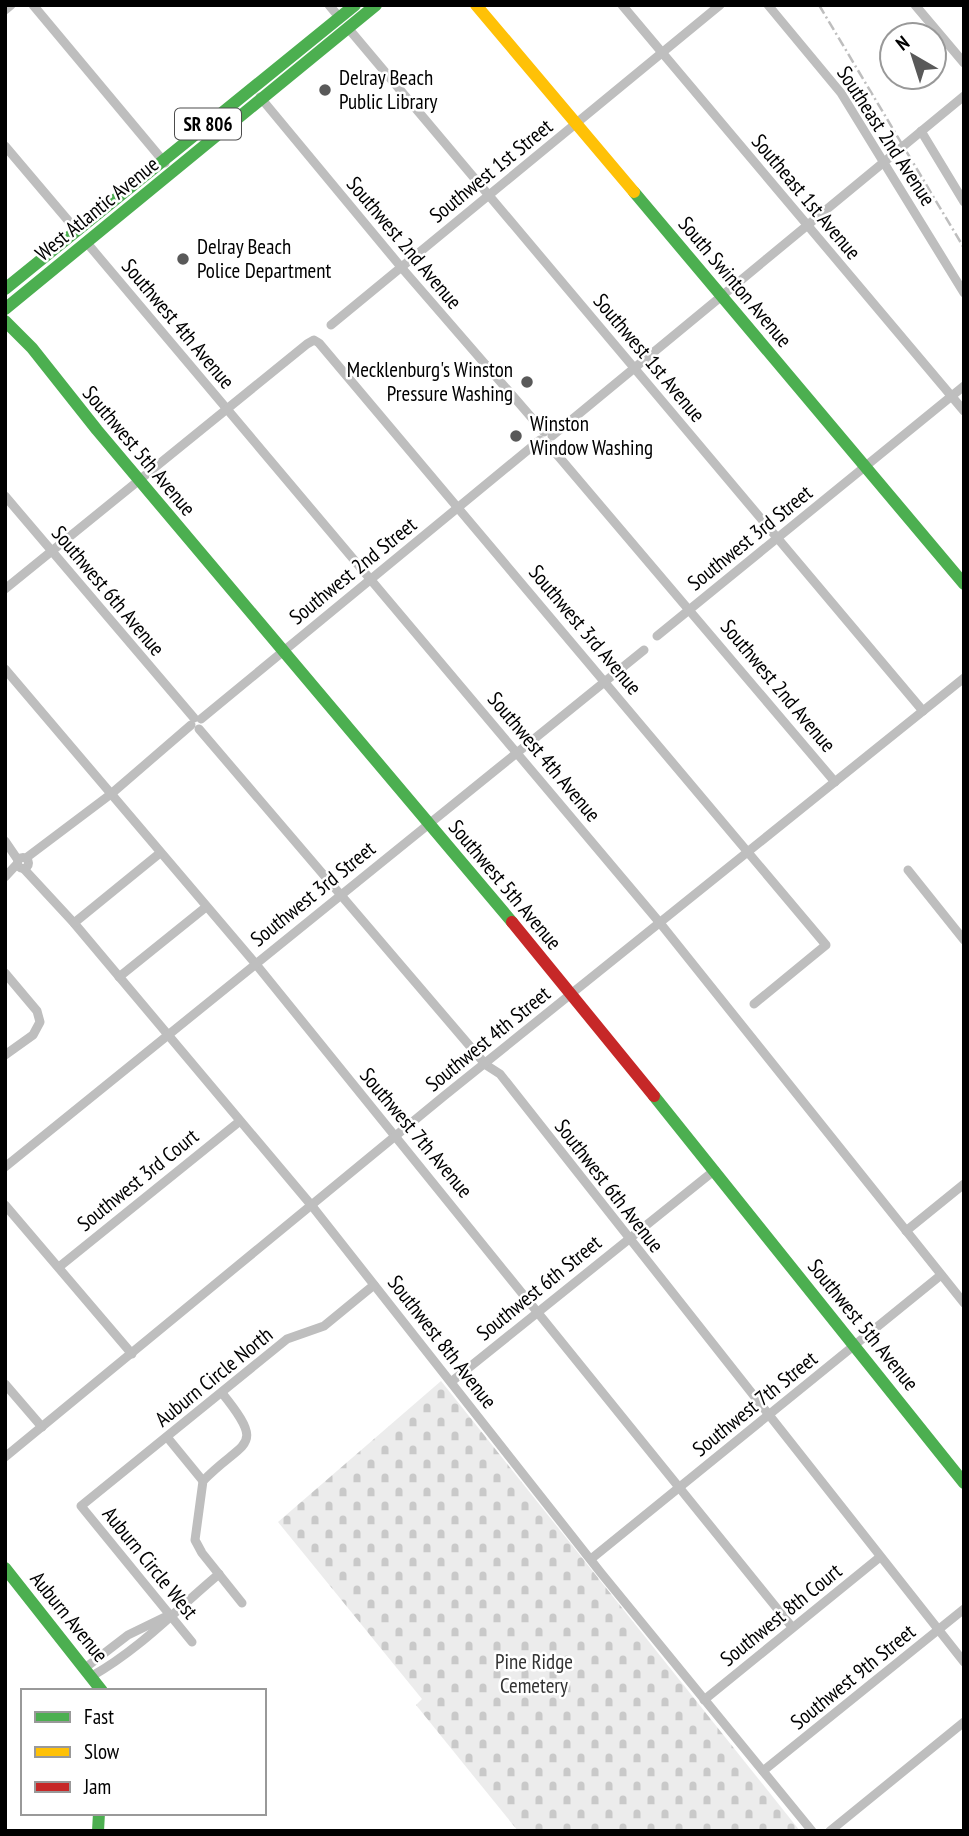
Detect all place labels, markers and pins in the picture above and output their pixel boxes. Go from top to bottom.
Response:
place label: Delray Beach Public Library [339,64,437,115]
marker: Delray Beach Public Library [317,82,333,98]
place label: Delray Beach Police Department [197,233,331,284]
marker: Delray Beach Police Department [175,251,191,267]
place label: Mecklenburg's Winston Pressure Washing [347,356,513,407]
marker: Mecklenburg's Winston Pressure Washing [519,374,535,390]
place label: Winston Window Washing [530,410,653,461]
marker: Winston Window Washing [508,428,524,444]

